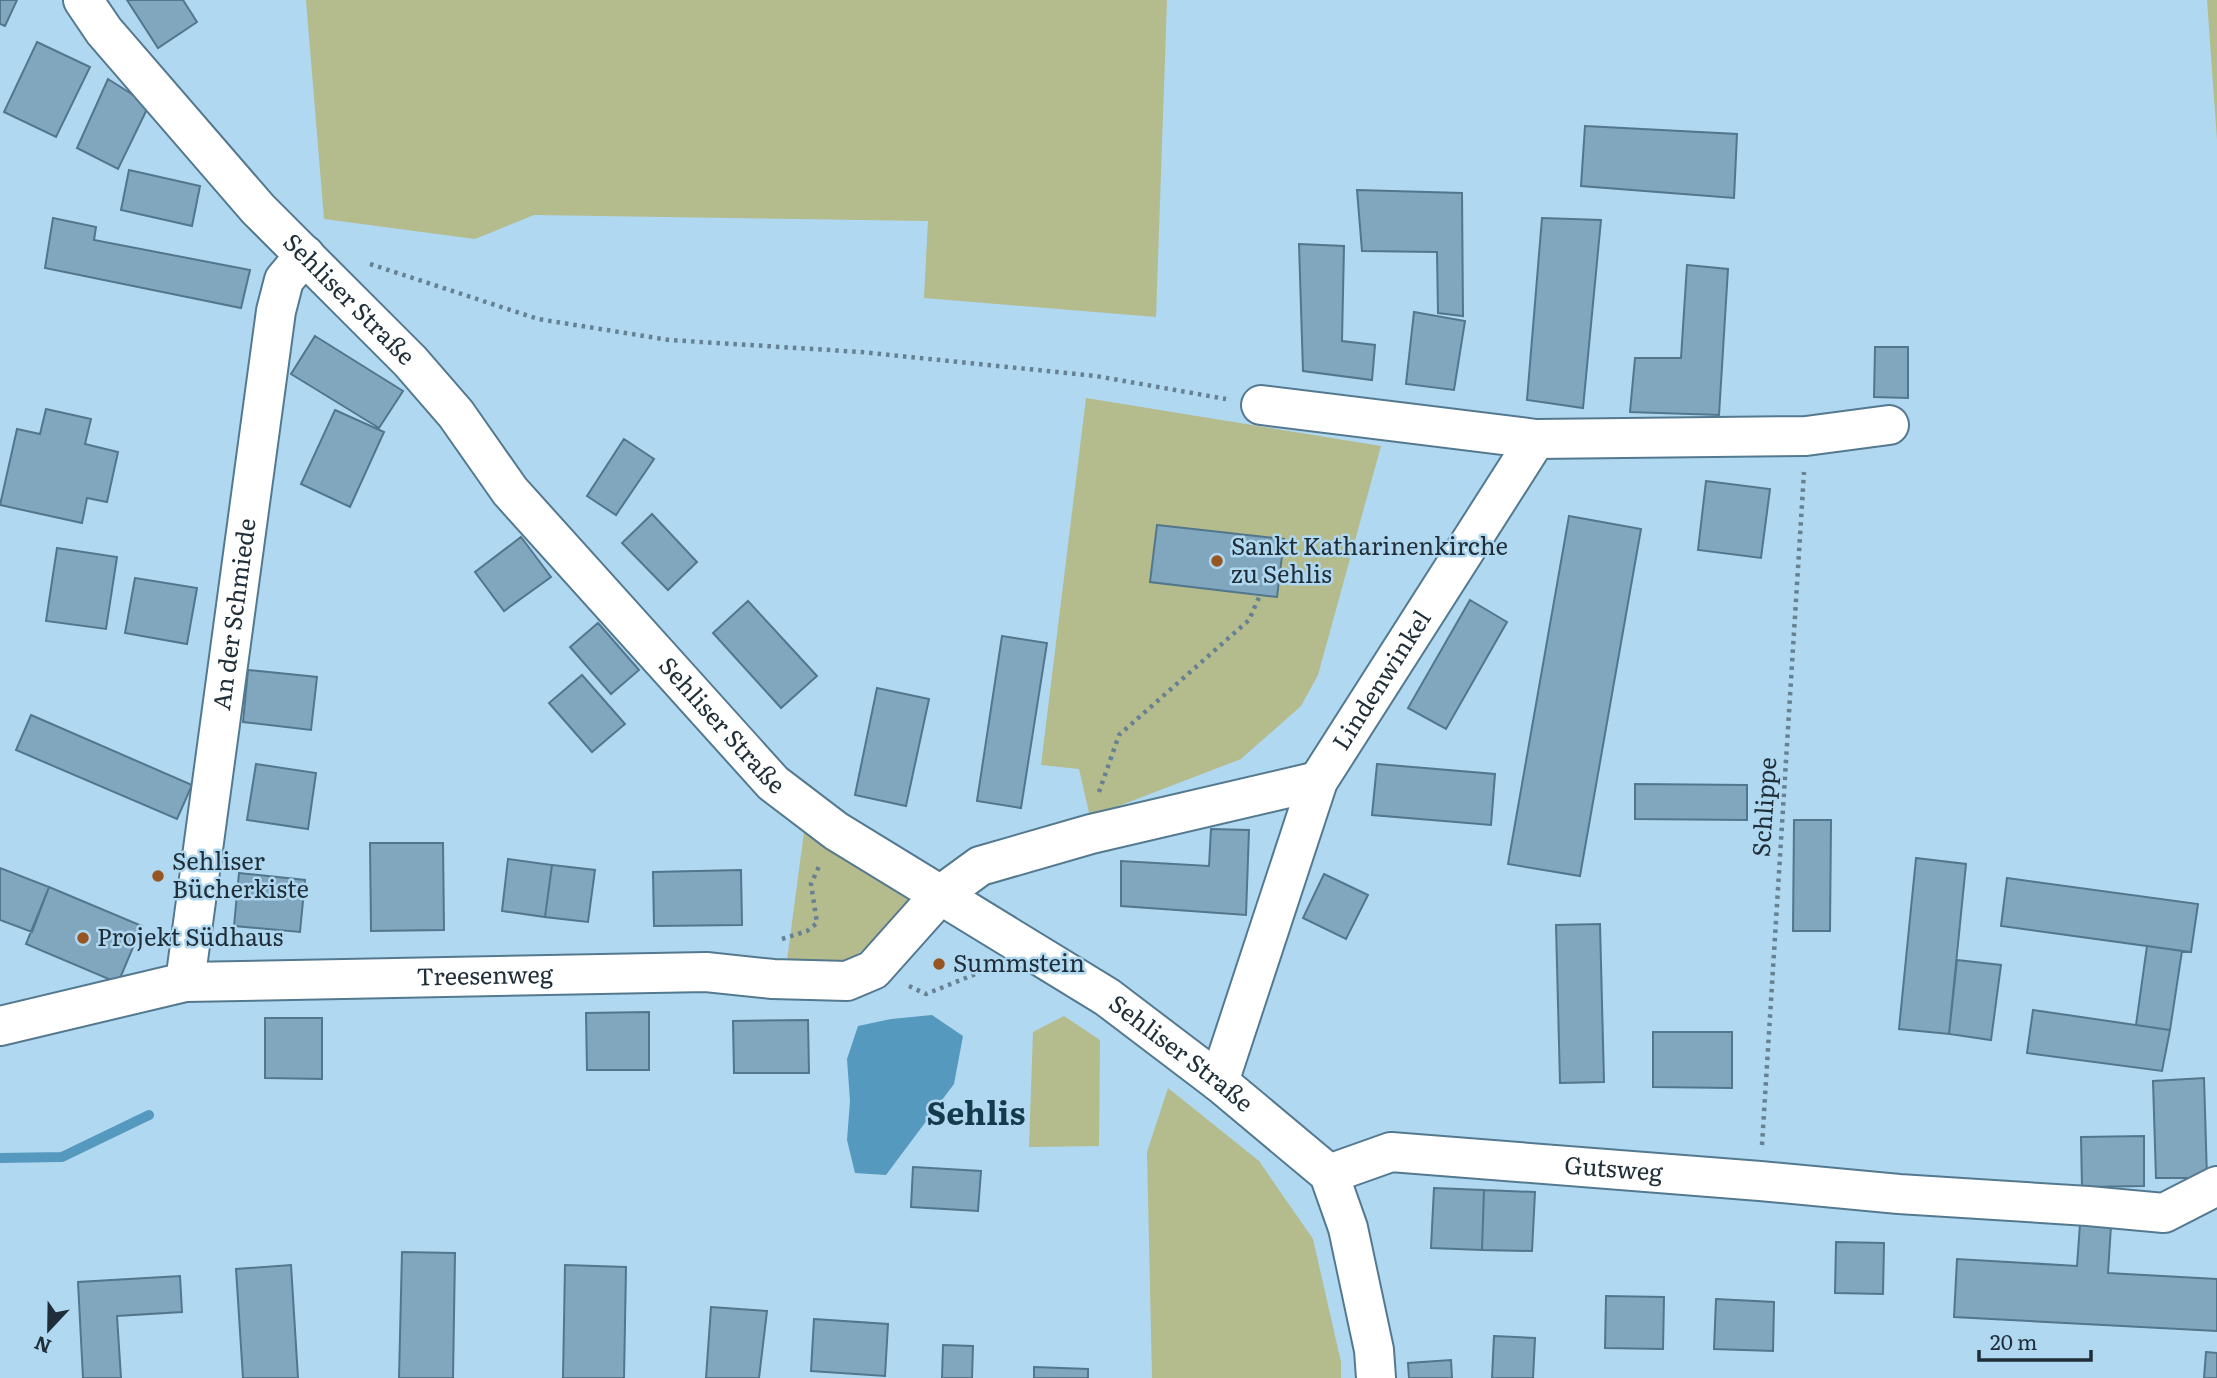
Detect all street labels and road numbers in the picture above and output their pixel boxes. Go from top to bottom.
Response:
street label: Sehliser Straße [277,224,424,372]
street label: An der Schmiede [202,516,263,712]
street label: Lindenwinkel [1322,602,1438,756]
street label: Sehliser Straße [652,648,793,801]
street label: Schlippe [1742,756,1783,858]
street label: Treesenweg [416,955,554,993]
street label: Sehliser Straße [1103,985,1262,1119]
street label: Gutsweg [1563,1146,1665,1188]

